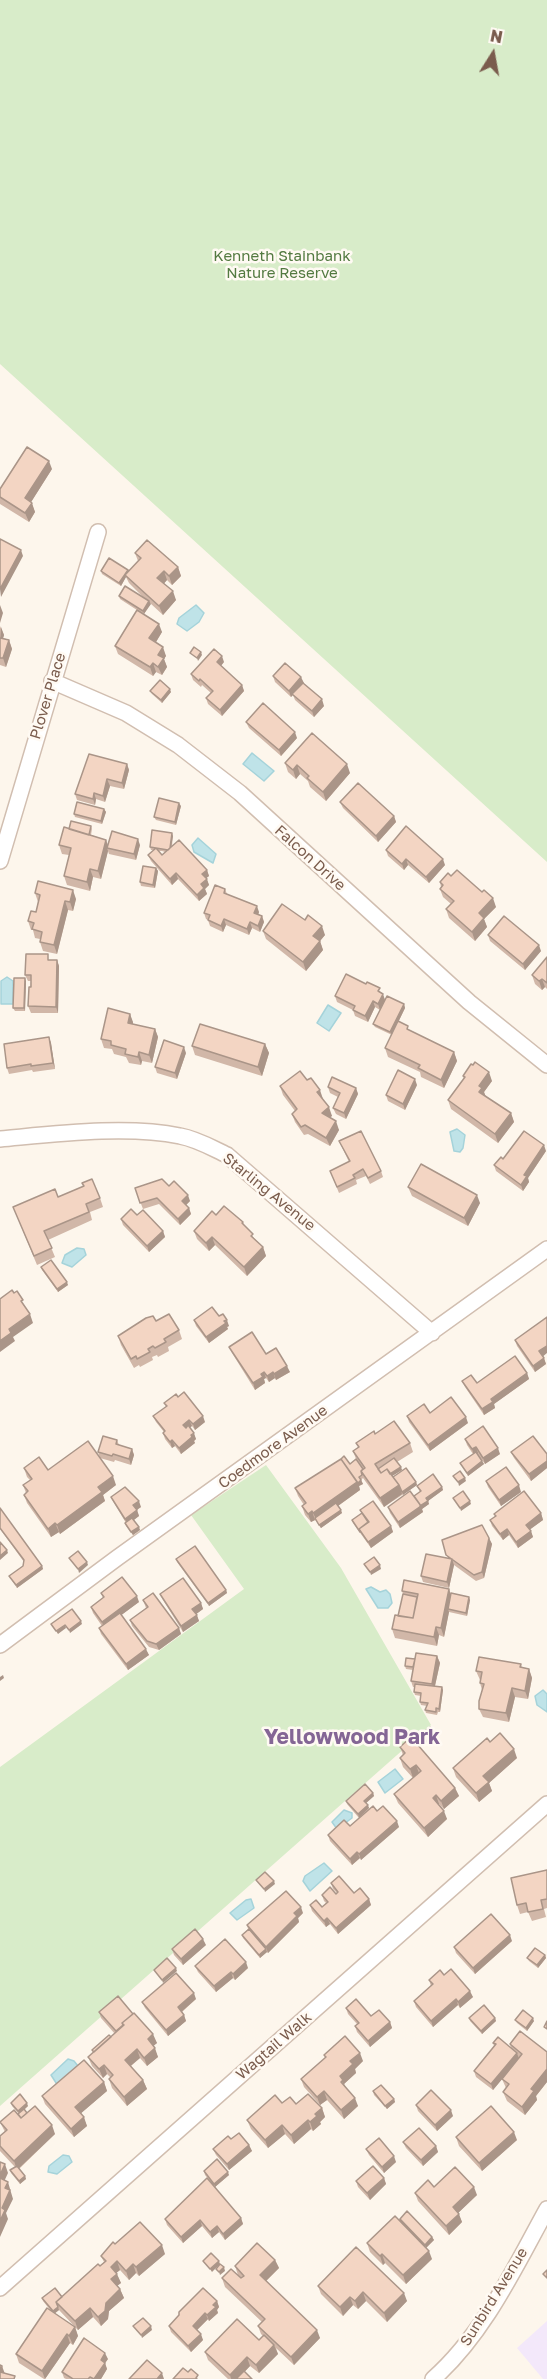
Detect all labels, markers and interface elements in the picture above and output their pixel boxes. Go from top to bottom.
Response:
north arrow [463,24,523,84]
text: N [489,25,504,47]
park label: Kenneth Stainbank Nature Reserve [213,247,351,282]
street label: Plover Place [26,651,70,741]
street label: Falcon Drive [271,822,349,894]
street label: Starling Avenue [219,1149,319,1235]
street label: Coedmore Avenue [215,1401,331,1493]
district label: Yellowwood Park [264,1724,440,1750]
street label: Wagtail Walk [233,2008,315,2084]
street label: Sunbird Avenue [456,2244,532,2350]

